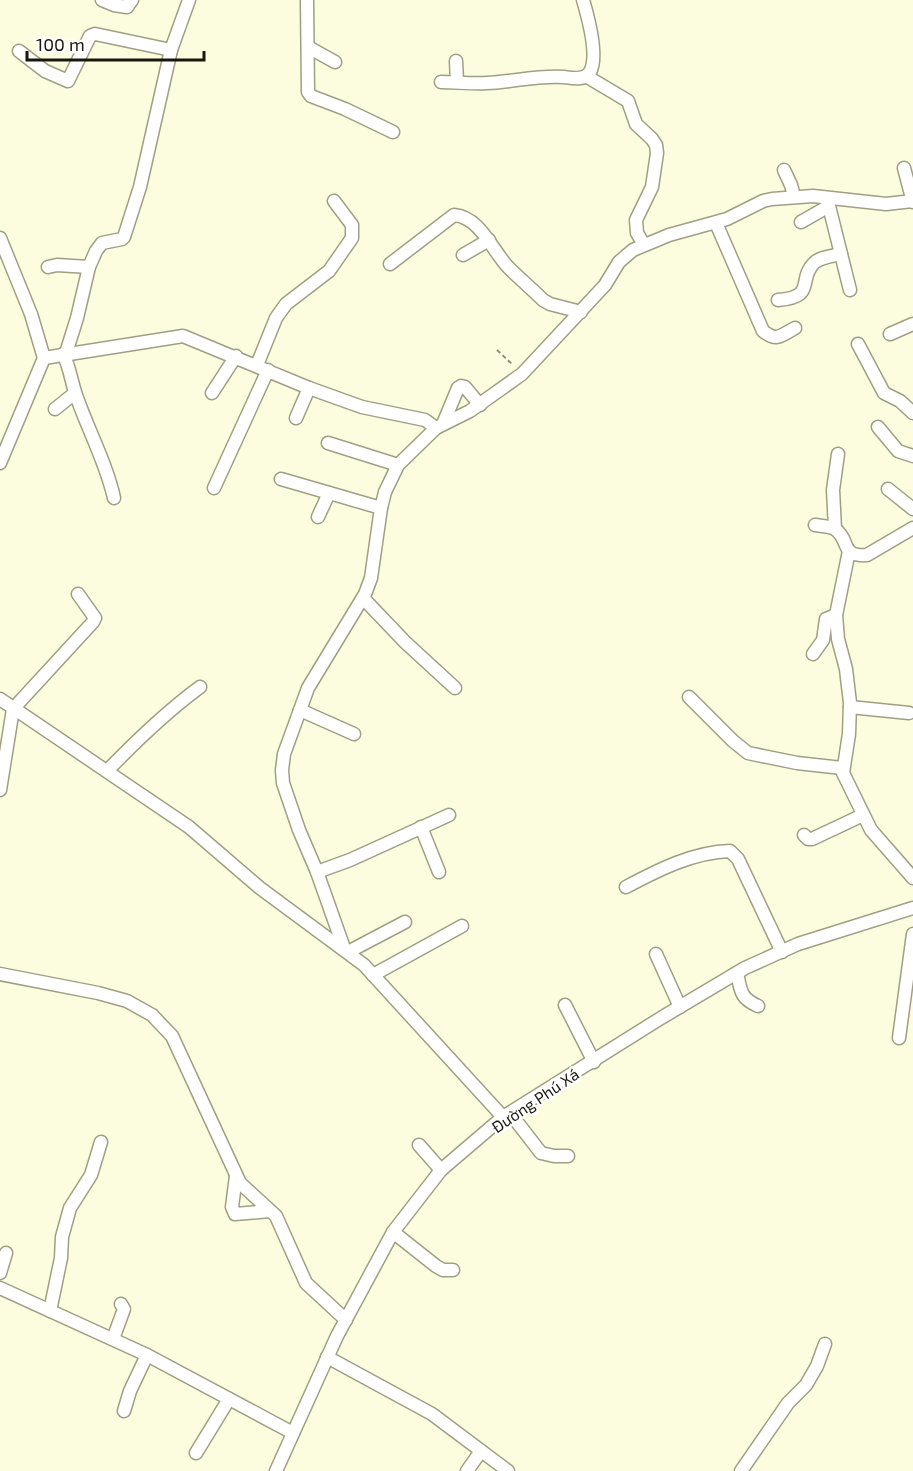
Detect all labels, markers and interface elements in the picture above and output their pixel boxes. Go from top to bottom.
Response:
scale bar [27,24,204,62]
text: 100 m [36,33,85,55]
street label: Đường Phú Xá [488,1064,582,1136]

